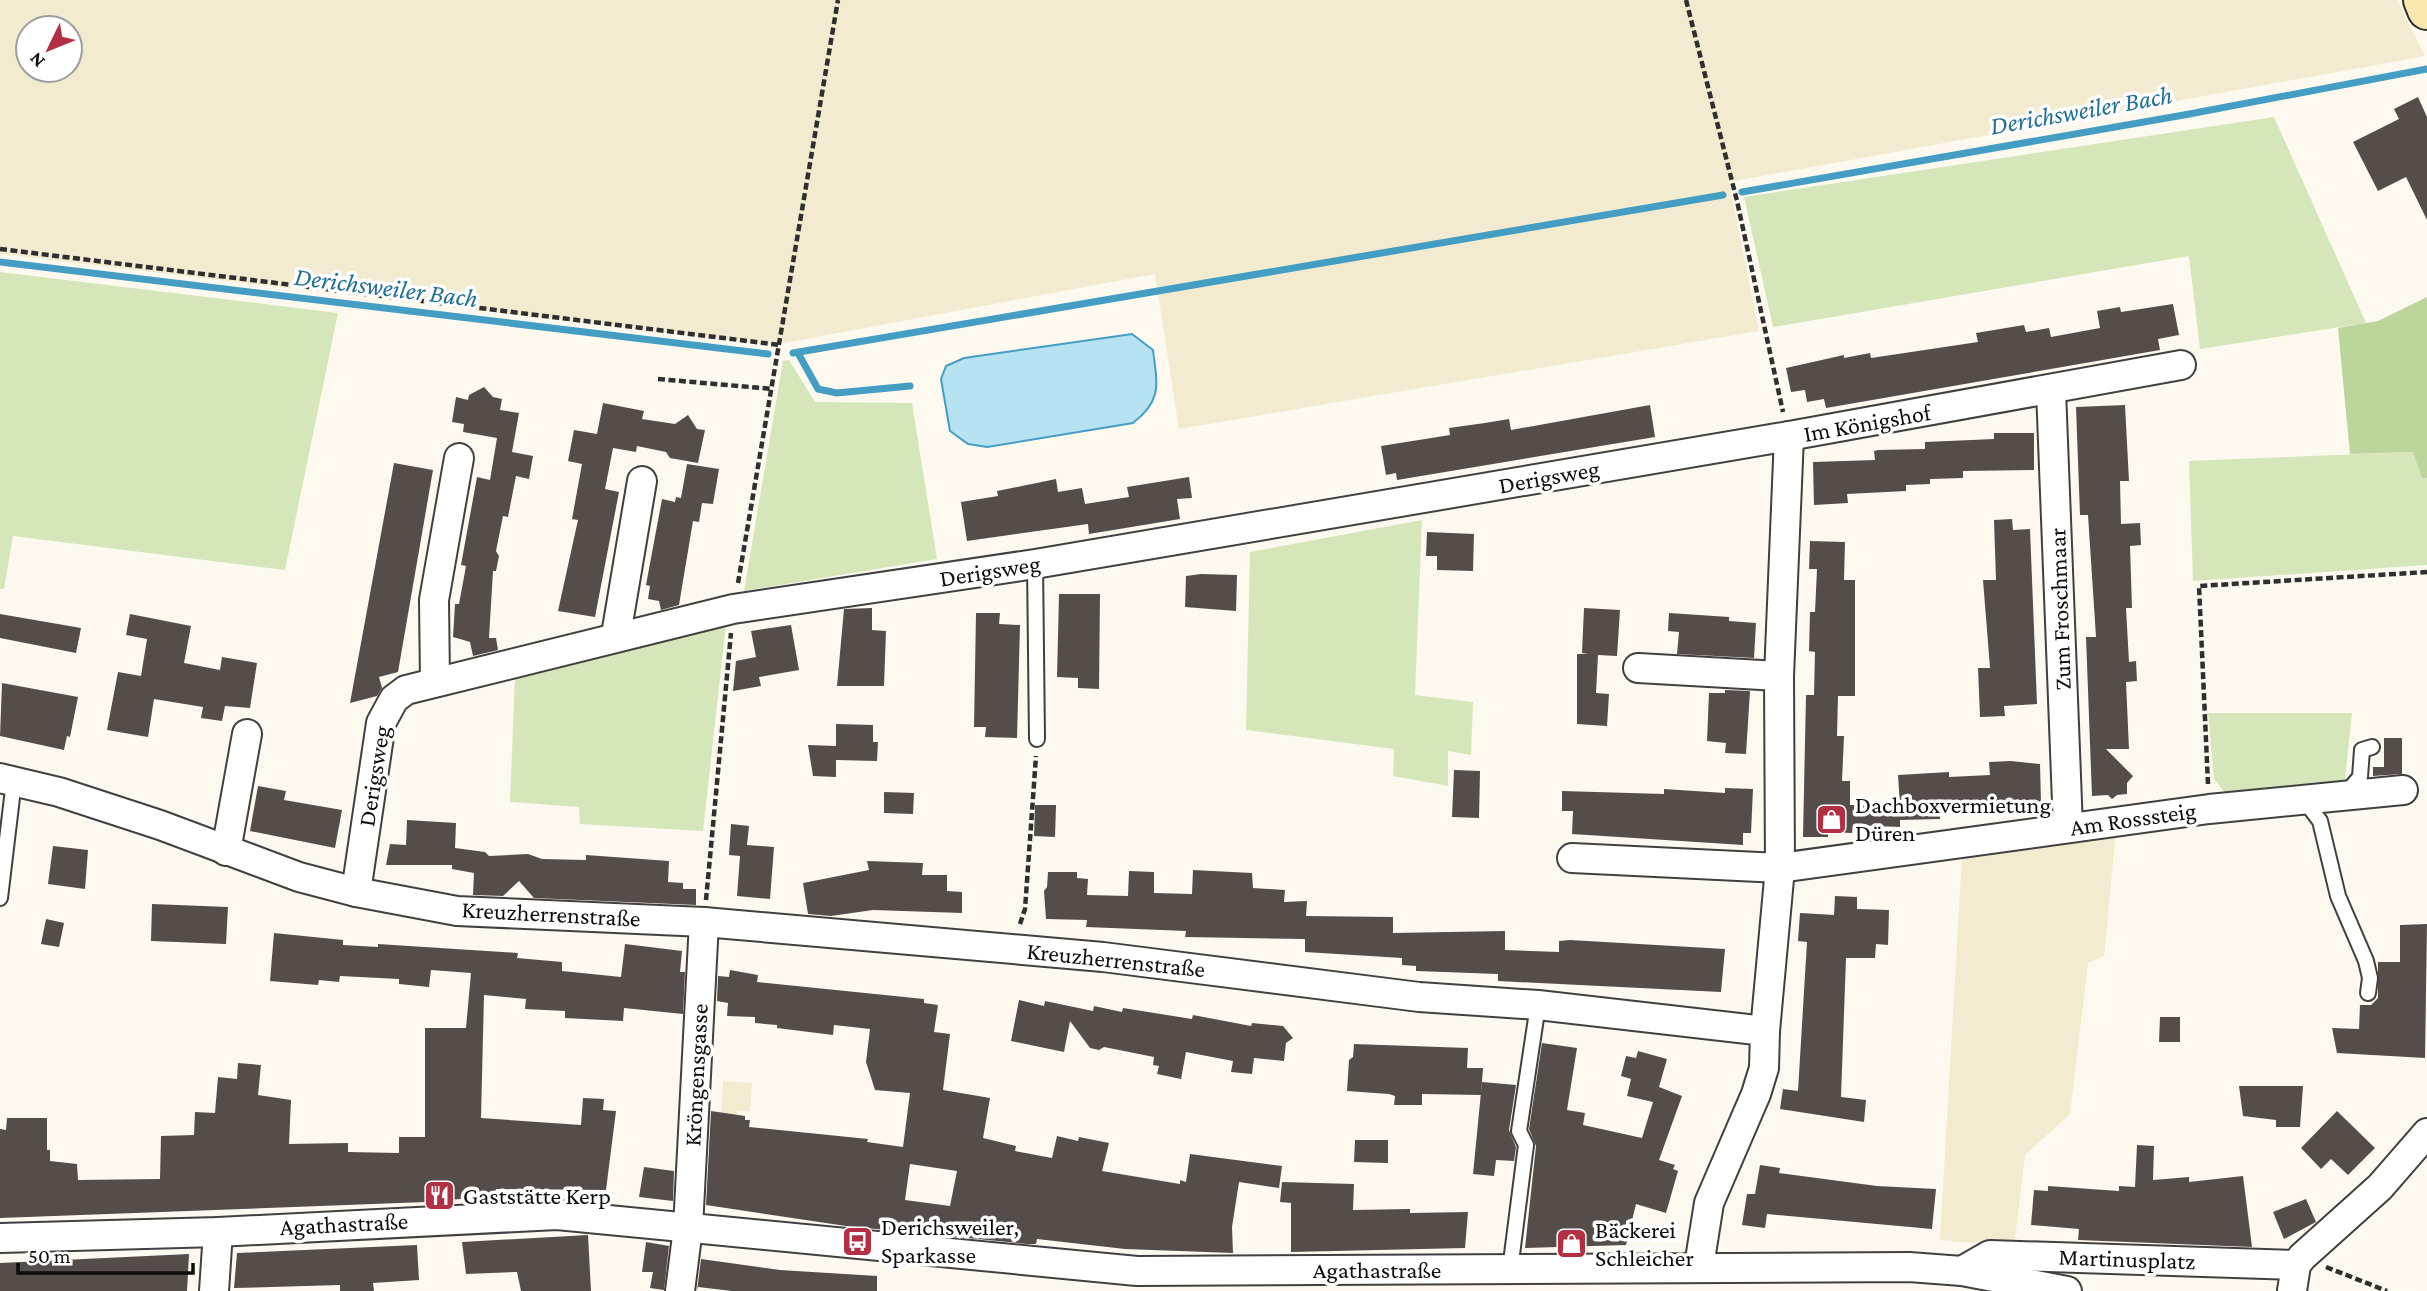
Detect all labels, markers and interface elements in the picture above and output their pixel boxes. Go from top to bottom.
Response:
north arrow [14,14,84,84]
text: N [25,48,49,72]
water label: Derichsweiler Bach [1988,80,2174,141]
water label: Derichsweiler Bach [293,262,479,313]
street label: Im Königshof [1801,398,1934,447]
street label: Derigsweg [1496,454,1602,499]
street label: Zum Froschmaar [2043,527,2076,691]
street label: Derigsweg [938,549,1043,592]
street label: Derigsweg [352,723,395,828]
place label: Dachboxvermietung Düren [1855,791,2051,846]
street label: Am Rosssteig [2068,796,2198,841]
shop icon: Dachboxvermietung Düren [1815,802,1849,836]
street label: Kreuzherrenstraße [461,895,641,932]
street label: Kreuzherrenstraße [1026,937,1207,982]
street label: Kröngensgasse [678,1003,713,1147]
restaurant icon: Gaststätte Kerp [423,1179,457,1213]
place label: Gaststätte Kerp [463,1182,611,1209]
street label: Agathastraße [279,1207,409,1240]
place label: Derichsweiler, Sparkasse [881,1213,1019,1268]
place label: Bäckerei Schleicher [1595,1216,1694,1271]
bus stop icon: Derichsweiler, Sparkasse [841,1224,875,1258]
shop icon: Bäckerei Schleicher [1555,1227,1589,1261]
scale bar [18,1232,192,1276]
street label: Martinusplatz [2058,1243,2196,1274]
text: 50 m [28,1244,71,1268]
street label: Agathastraße [1313,1256,1441,1283]

